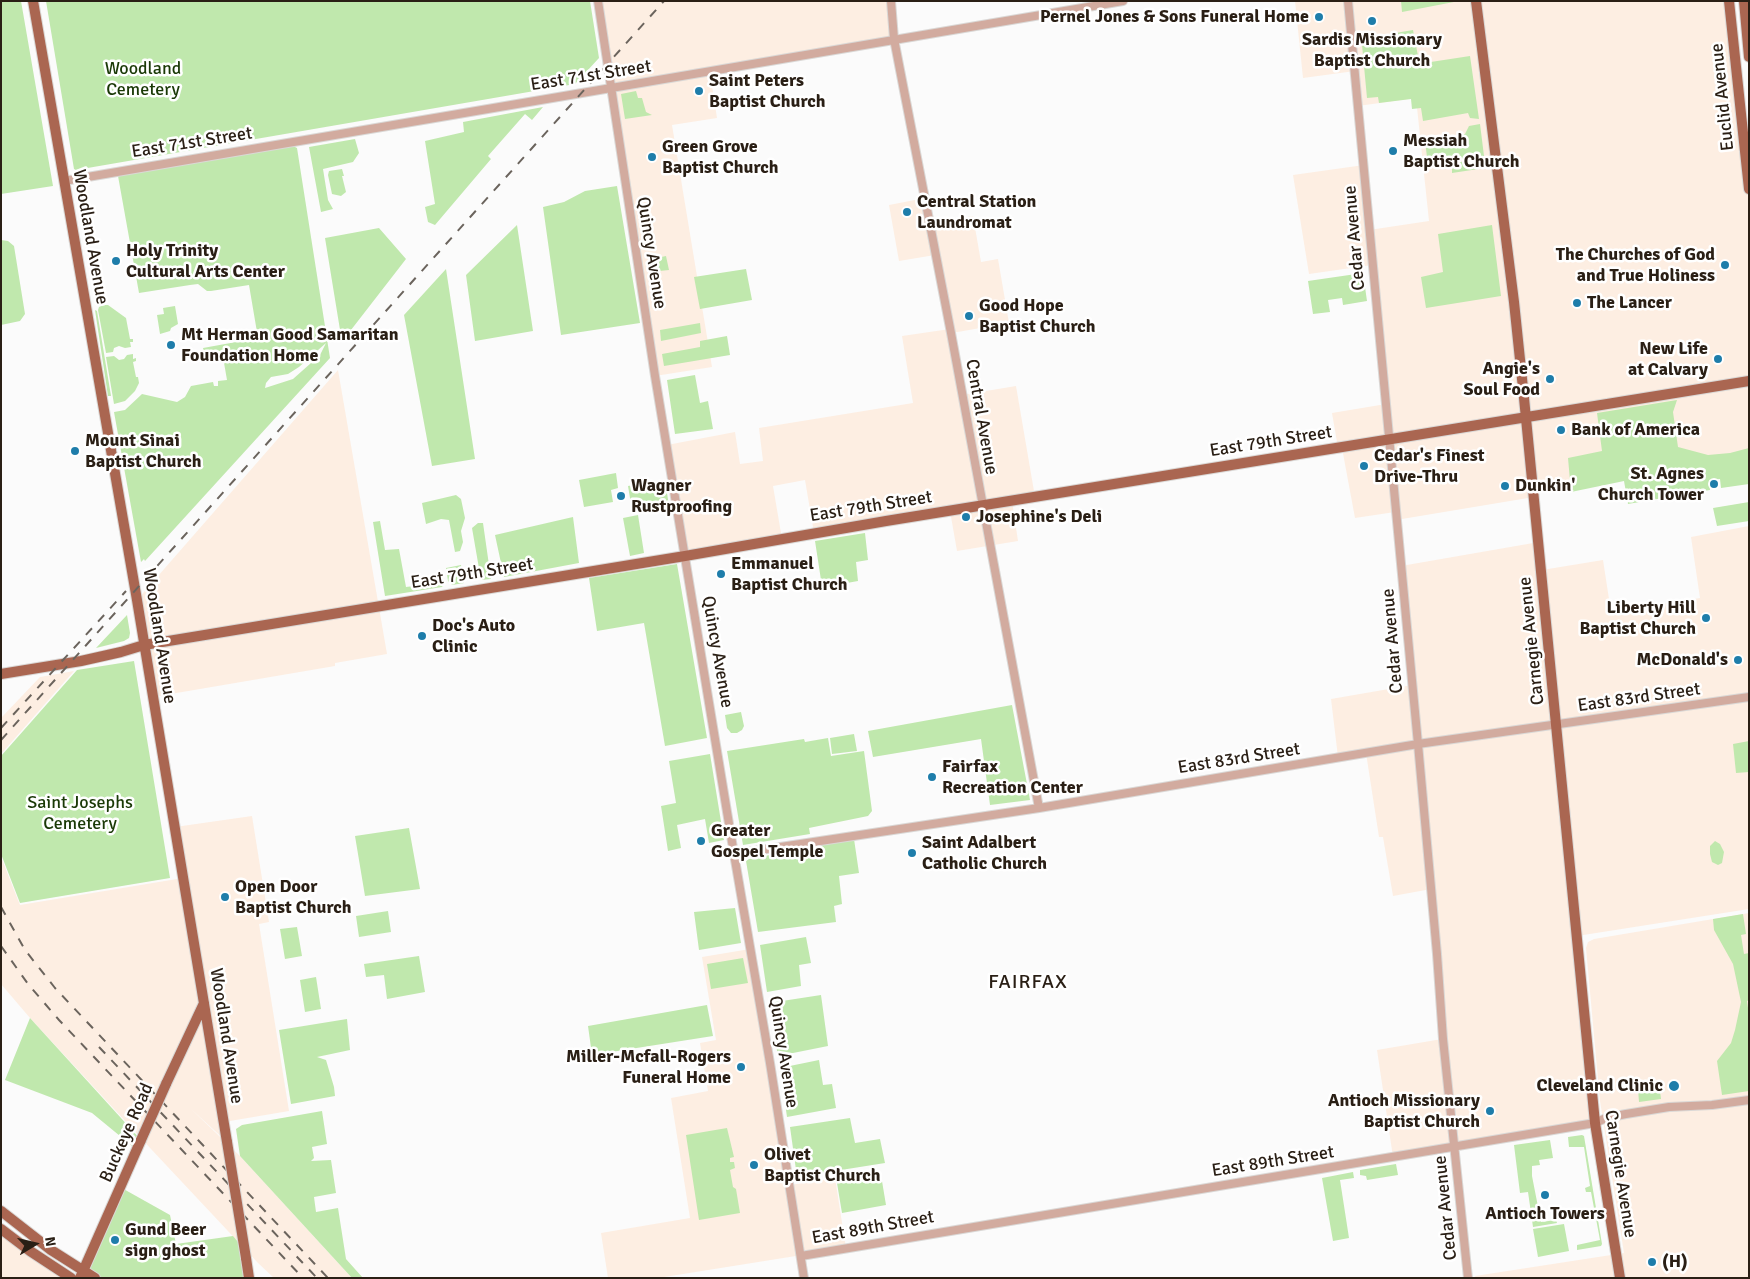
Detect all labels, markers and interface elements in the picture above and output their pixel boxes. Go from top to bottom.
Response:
place label: Pernel Jones & Sons Funeral Home [1040,6,1309,28]
marker: Pernel Jones & Sons Funeral Home [1313,11,1325,23]
marker: Sardis Missionary Baptist Church [1366,15,1378,27]
place label: Sardis Missionary Baptist Church [1302,29,1442,72]
street label: Euclid Avenue [1707,42,1739,152]
street label: East 71st Street [529,56,653,96]
park label: Woodland Cemetery [105,58,181,100]
place label: Saint Peters Baptist Church [709,70,826,112]
marker: Saint Peters Baptist Church [693,85,705,97]
street label: East 71st Street [130,123,254,163]
place label: Messiah Baptist Church [1403,130,1520,172]
place label: Green Grove Baptist Church [662,136,779,178]
marker: Messiah Baptist Church [1387,145,1399,157]
marker: Green Grove Baptist Church [646,151,658,163]
street label: Woodland Avenue [67,168,113,306]
street label: Cedar Avenue [1340,185,1370,291]
place label: Central Station Laundromat [917,191,1036,233]
street label: Quincy Avenue [631,195,671,311]
marker: Central Station Laundromat [901,206,913,218]
place label: Holy Trinity Cultural Arts Center [126,240,285,282]
place label: The Churches of God and True Holiness [1556,244,1715,286]
marker: Holy Trinity Cultural Arts Center [110,255,122,267]
marker: The Churches of God and True Holiness [1719,259,1731,271]
place label: The Lancer [1587,292,1672,314]
place label: Good Hope Baptist Church [979,295,1096,338]
marker: The Lancer [1571,297,1583,309]
marker: Good Hope Baptist Church [963,310,975,322]
place label: Mt Herman Good Samaritan Foundation Home [181,324,399,366]
place label: New Life at Calvary [1628,338,1708,380]
marker: Mt Herman Good Samaritan Foundation Home [165,339,177,351]
marker: New Life at Calvary [1712,353,1724,365]
street label: Central Avenue [960,357,1002,477]
place label: Angie's Soul Food [1464,358,1540,400]
marker: Angie's Soul Food [1544,373,1556,385]
place label: Bank of America [1571,419,1700,441]
street label: East 79th Street [1208,422,1334,462]
marker: Bank of America [1555,424,1567,436]
place label: Mount Sinai Baptist Church [85,430,202,472]
marker: Mount Sinai Baptist Church [69,445,81,457]
place label: Cedar's Finest Drive-Thru [1374,445,1484,488]
marker: Cedar's Finest Drive-Thru [1358,460,1370,472]
place label: St. Agnes Church Tower [1598,463,1704,506]
place label: Wagner Rustproofing [631,475,732,518]
place label: Dunkin' [1515,475,1575,497]
marker: St. Agnes Church Tower [1708,478,1720,490]
marker: Dunkin' [1499,480,1511,492]
street label: East 79th Street [808,487,934,527]
marker: Wagner Rustproofing [615,490,627,502]
place label: Josephine's Deli [976,506,1102,528]
marker: Josephine's Deli [960,511,972,523]
place label: Emmanuel Baptist Church [731,553,848,596]
street label: East 79th Street [409,554,535,594]
street label: Woodland Avenue [138,567,180,705]
marker: Emmanuel Baptist Church [715,568,727,580]
street label: Carnegie Avenue [1515,576,1549,706]
street label: Cedar Avenue [1378,588,1408,694]
street label: Quincy Avenue [697,594,737,710]
place label: Liberty Hill Baptist Church [1579,597,1696,640]
marker: Liberty Hill Baptist Church [1700,612,1712,624]
place label: Doc's Auto Clinic [432,615,515,658]
marker: Doc's Auto Clinic [416,630,428,642]
place label: McDonald's [1637,649,1728,671]
marker: McDonald's [1732,654,1744,666]
street label: East 83rd Street [1576,679,1702,717]
street label: East 83rd Street [1176,739,1302,779]
place label: Fairfax Recreation Center [942,756,1083,799]
marker: Fairfax Recreation Center [926,771,938,783]
park label: Saint Josephs Cemetery [27,792,133,834]
place label: Greater Gospel Temple [711,820,824,862]
place label: Saint Adalbert Catholic Church [922,832,1047,874]
marker: Greater Gospel Temple [695,835,707,847]
marker: Saint Adalbert Catholic Church [906,847,918,859]
place label: Open Door Baptist Church [235,876,352,919]
marker: Open Door Baptist Church [219,891,231,903]
street label: Woodland Avenue [205,967,247,1105]
district label: FAIRFAX [987,971,1069,995]
street label: Quincy Avenue [763,994,803,1110]
place label: Miller-Mcfall-Rogers Funeral Home [566,1046,731,1088]
marker: Miller-Mcfall-Rogers Funeral Home [735,1061,747,1073]
place label: Cleveland Clinic [1536,1075,1663,1097]
marker: Cleveland Clinic [1667,1079,1681,1093]
street label: Buckeye Road [96,1080,158,1186]
place label: Antioch Missionary Baptist Church [1328,1090,1480,1132]
marker: Antioch Missionary Baptist Church [1484,1105,1496,1117]
street label: Carnegie Avenue [1599,1109,1641,1239]
street label: East 89th Street [1210,1142,1336,1182]
place label: Olivet Baptist Church [764,1144,881,1186]
street label: Cedar Avenue [1430,1155,1462,1261]
marker: Olivet Baptist Church [748,1159,760,1171]
marker: Antioch Towers [1539,1189,1551,1201]
place label: Antioch Towers [1485,1203,1605,1225]
street label: East 89th Street [810,1207,936,1249]
north arrow [10,1219,60,1269]
place label: Gund Beer sign ghost [125,1219,206,1262]
marker: Gund Beer sign ghost [109,1234,121,1246]
text: N [41,1235,59,1248]
place label: (H) [1662,1251,1688,1273]
marker: (H) [1646,1256,1658,1268]

